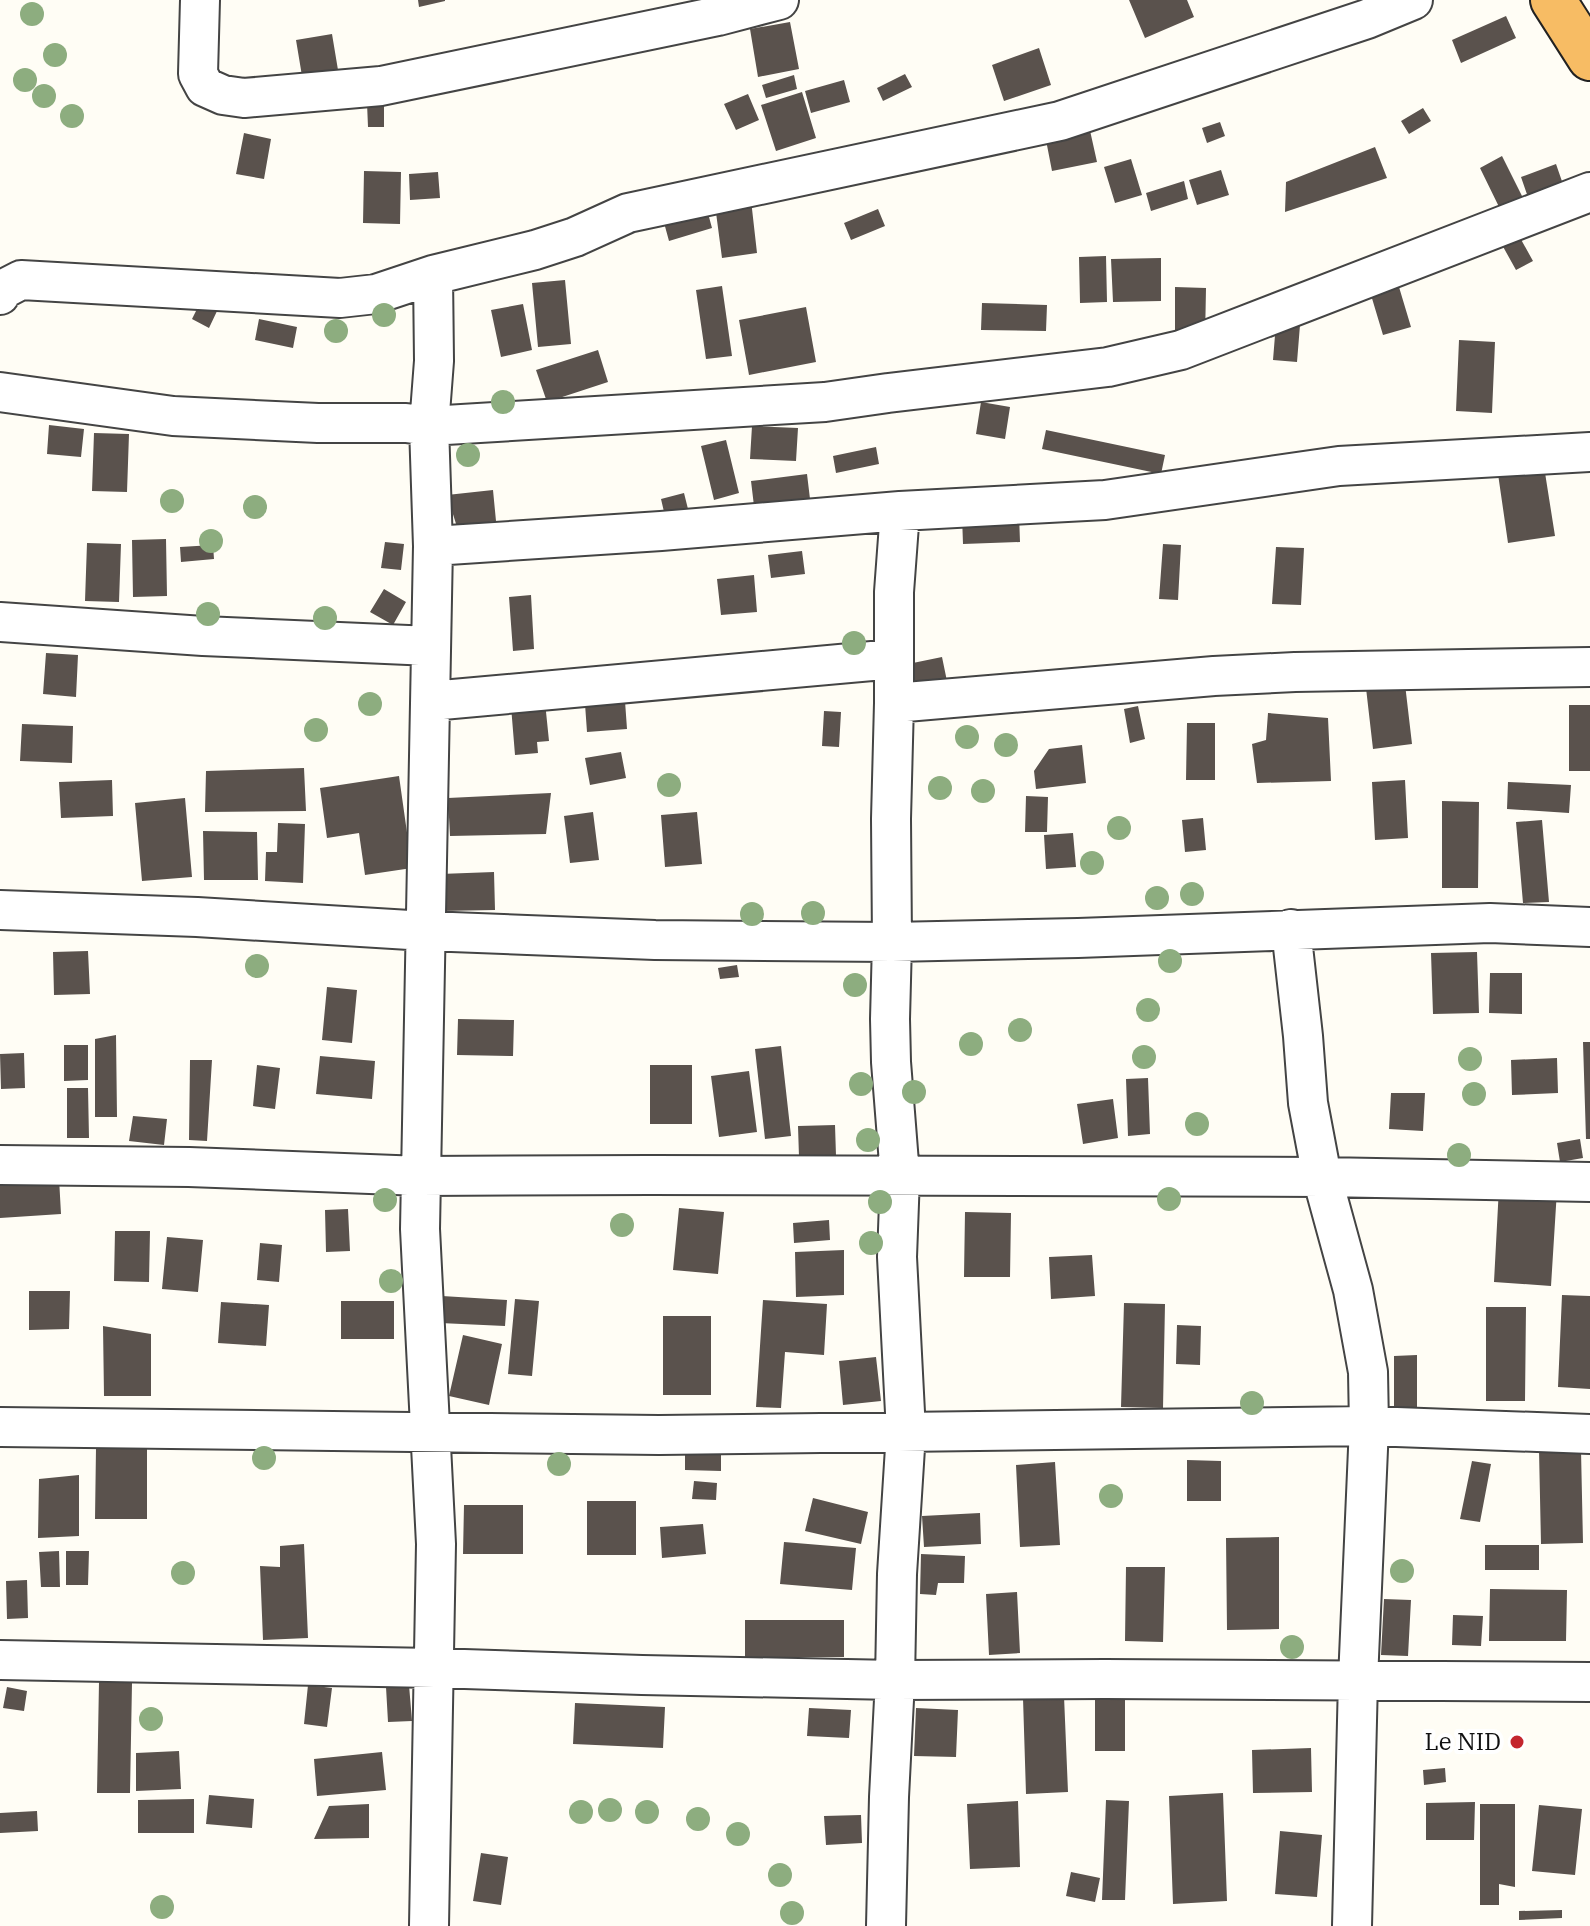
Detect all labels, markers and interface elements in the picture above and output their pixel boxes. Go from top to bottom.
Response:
place label: Le NID [1424,1725,1501,1757]
marker: Le NID [1508,1733,1526,1751]

